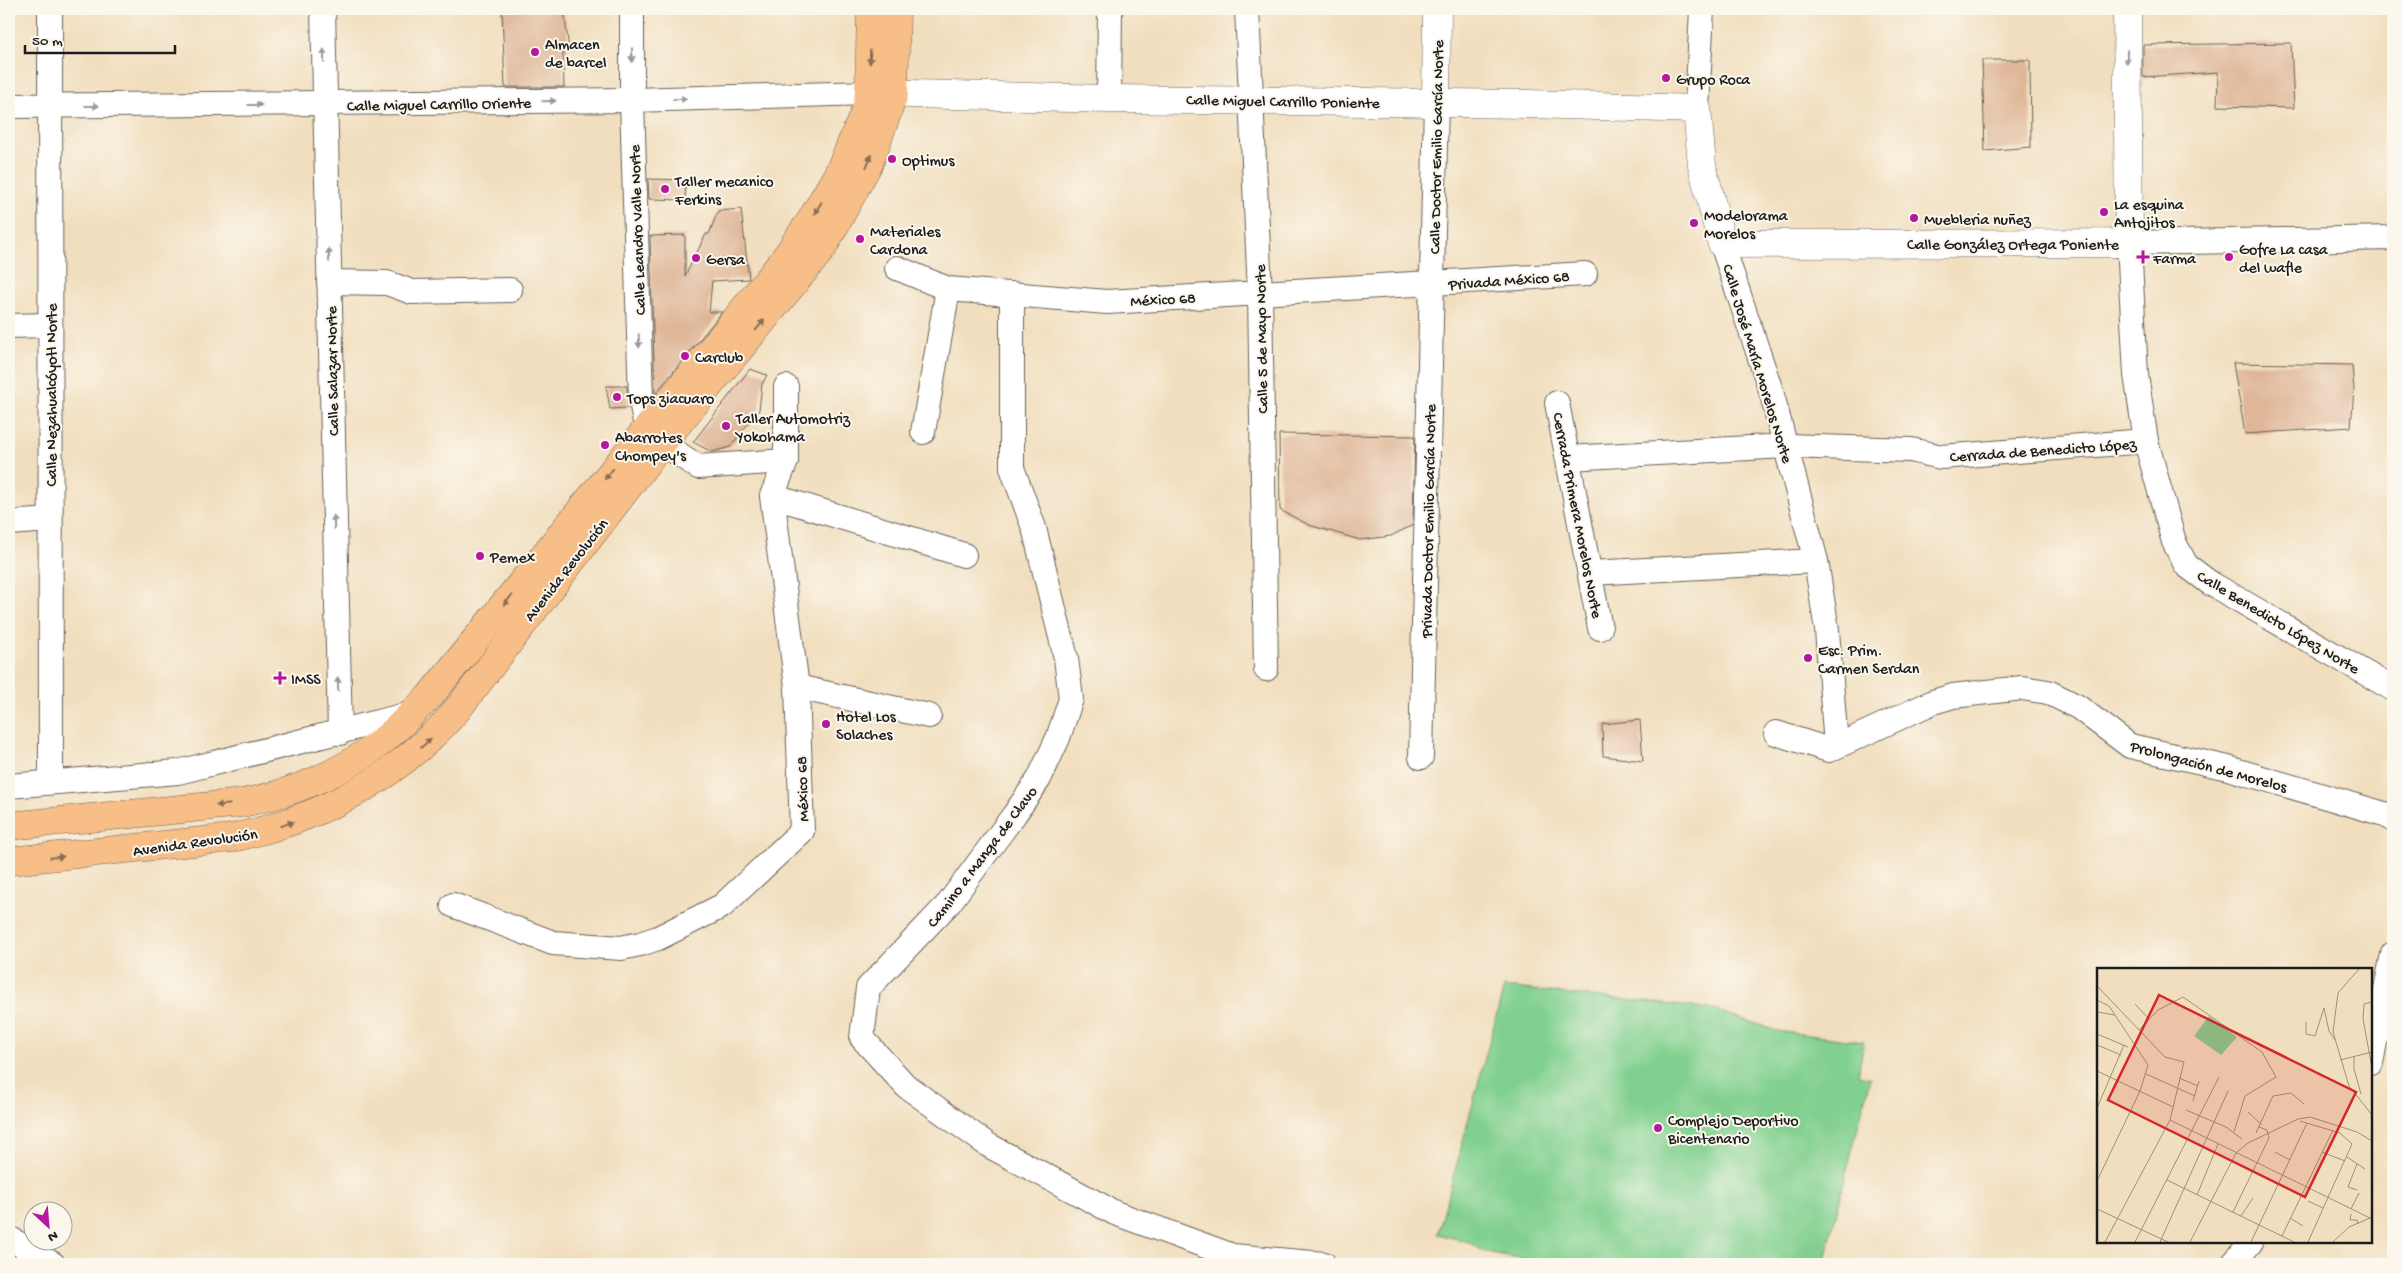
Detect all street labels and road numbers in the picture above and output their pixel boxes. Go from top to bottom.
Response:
street label: Calle Doctor Emilio García Norte [1427,39,1450,254]
street label: Calle Miguel Carrillo Poniente [1186,92,1381,115]
street label: Calle Miguel Carrillo Oriente [347,95,532,118]
street label: Calle Leandro Valle Norte [627,144,652,315]
street label: Calle González Ortega Poniente [1907,237,2120,256]
street label: Calle José María Morelos Norte [1716,262,1795,467]
street label: Calle 5 de Mayo Norte [1253,263,1274,414]
street label: Privada México 68 [1447,269,1571,296]
street label: México 68 [1130,290,1197,313]
street label: Calle Nezahualcóyotl Norte [44,303,63,486]
street label: Calle Salazar Norte [324,305,345,436]
street label: Privada Doctor Emilio García Norte [1419,403,1442,639]
street label: Cerrada Primera Morelos Norte [1546,411,1605,621]
street label: Cerrada de Benedicto López [1949,436,2138,468]
street label: Avenida Revolución [522,515,614,627]
street label: Calle Benedicto López Norte [2193,568,2363,680]
street label: Prolongación de Morelos [2127,738,2290,799]
street label: México 68 [794,756,815,822]
street label: Camino a Manga de Clavo [924,784,1043,932]
street label: Avenida Revolución [132,826,259,863]

